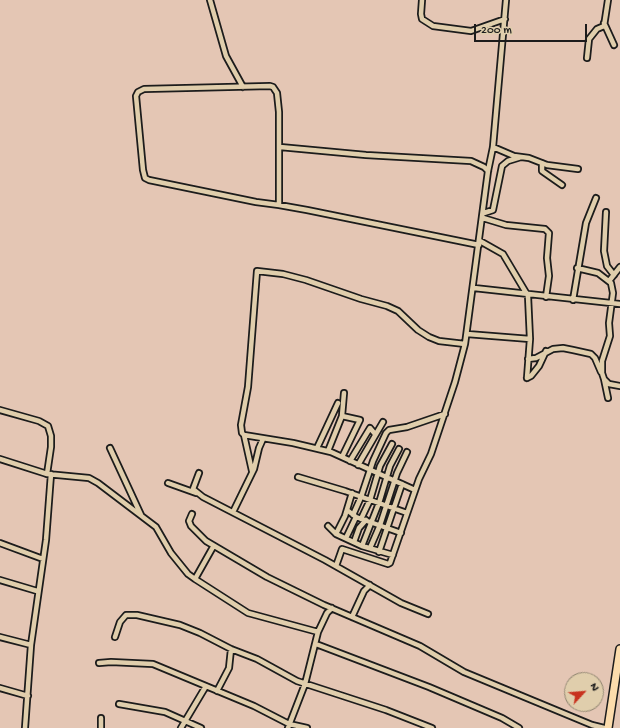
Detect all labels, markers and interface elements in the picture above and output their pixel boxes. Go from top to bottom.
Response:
scale bar [476,16,589,42]
text: 200 m [481,24,512,38]
north arrow [564,672,604,712]
text: N [587,681,601,693]

